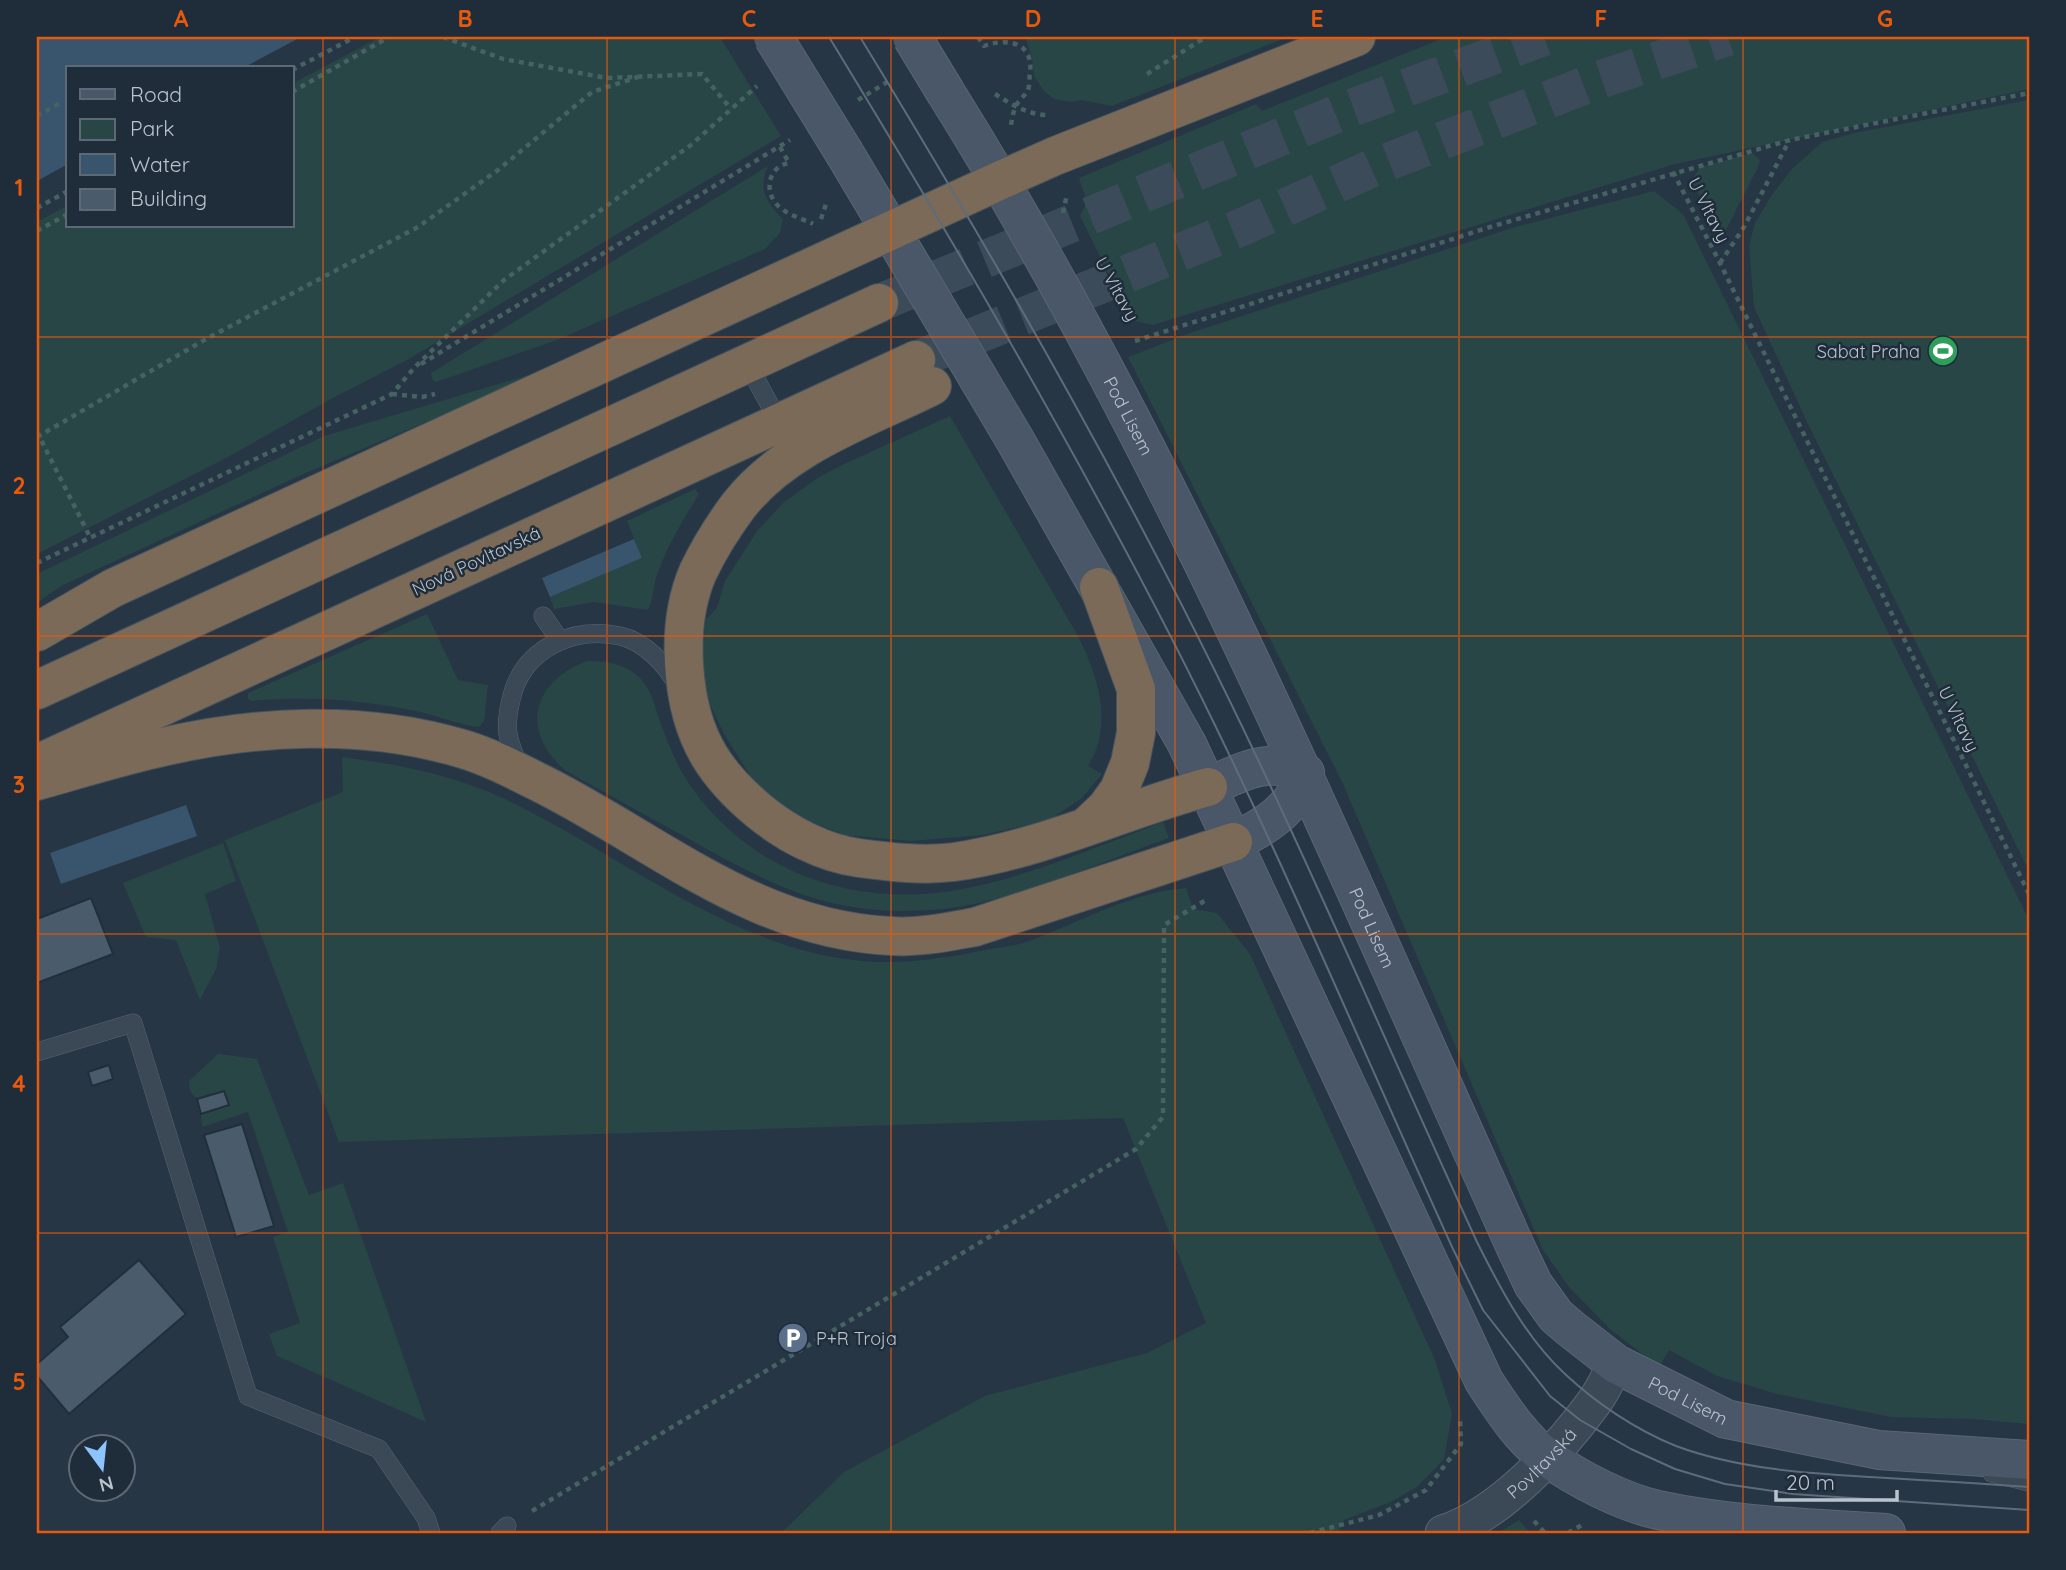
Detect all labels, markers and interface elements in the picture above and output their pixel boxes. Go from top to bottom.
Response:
text: A [174,4,189,33]
text: B [457,4,473,33]
text: C [742,4,756,33]
text: D [1025,4,1041,33]
text: E [1310,4,1324,33]
text: F [1595,4,1607,33]
text: G [1877,4,1893,33]
legend [66,66,294,228]
text: Road [130,81,182,107]
text: Park [130,115,174,141]
text: Water [130,151,190,177]
text: 1 [15,173,23,202]
street label: U Vltavy [1683,173,1735,247]
text: Building [130,185,207,211]
street label: U Vltavy [1090,253,1144,325]
sports icon: Sabat Praha [1926,334,1960,368]
place label: Sabat Praha [1817,340,1920,363]
street label: Pod Lisem [1099,372,1159,459]
text: 2 [12,471,26,500]
street label: Nová Povltavská [408,521,544,601]
street label: U Vltavy [1933,682,1985,756]
text: 3 [13,770,25,799]
street label: Pod Lisem [1344,884,1401,971]
text: 4 [12,1069,26,1098]
parking icon: P+R Troja [776,1321,810,1355]
place label: P+R Troja [816,1327,897,1350]
text: 5 [12,1367,26,1396]
street label: Pod Lisem [1645,1371,1732,1430]
street label: Povltavská [1502,1423,1581,1503]
north arrow [66,1434,136,1504]
scale bar [1776,1458,1896,1502]
text: 20 m [1786,1469,1835,1495]
text: N [97,1471,116,1498]

